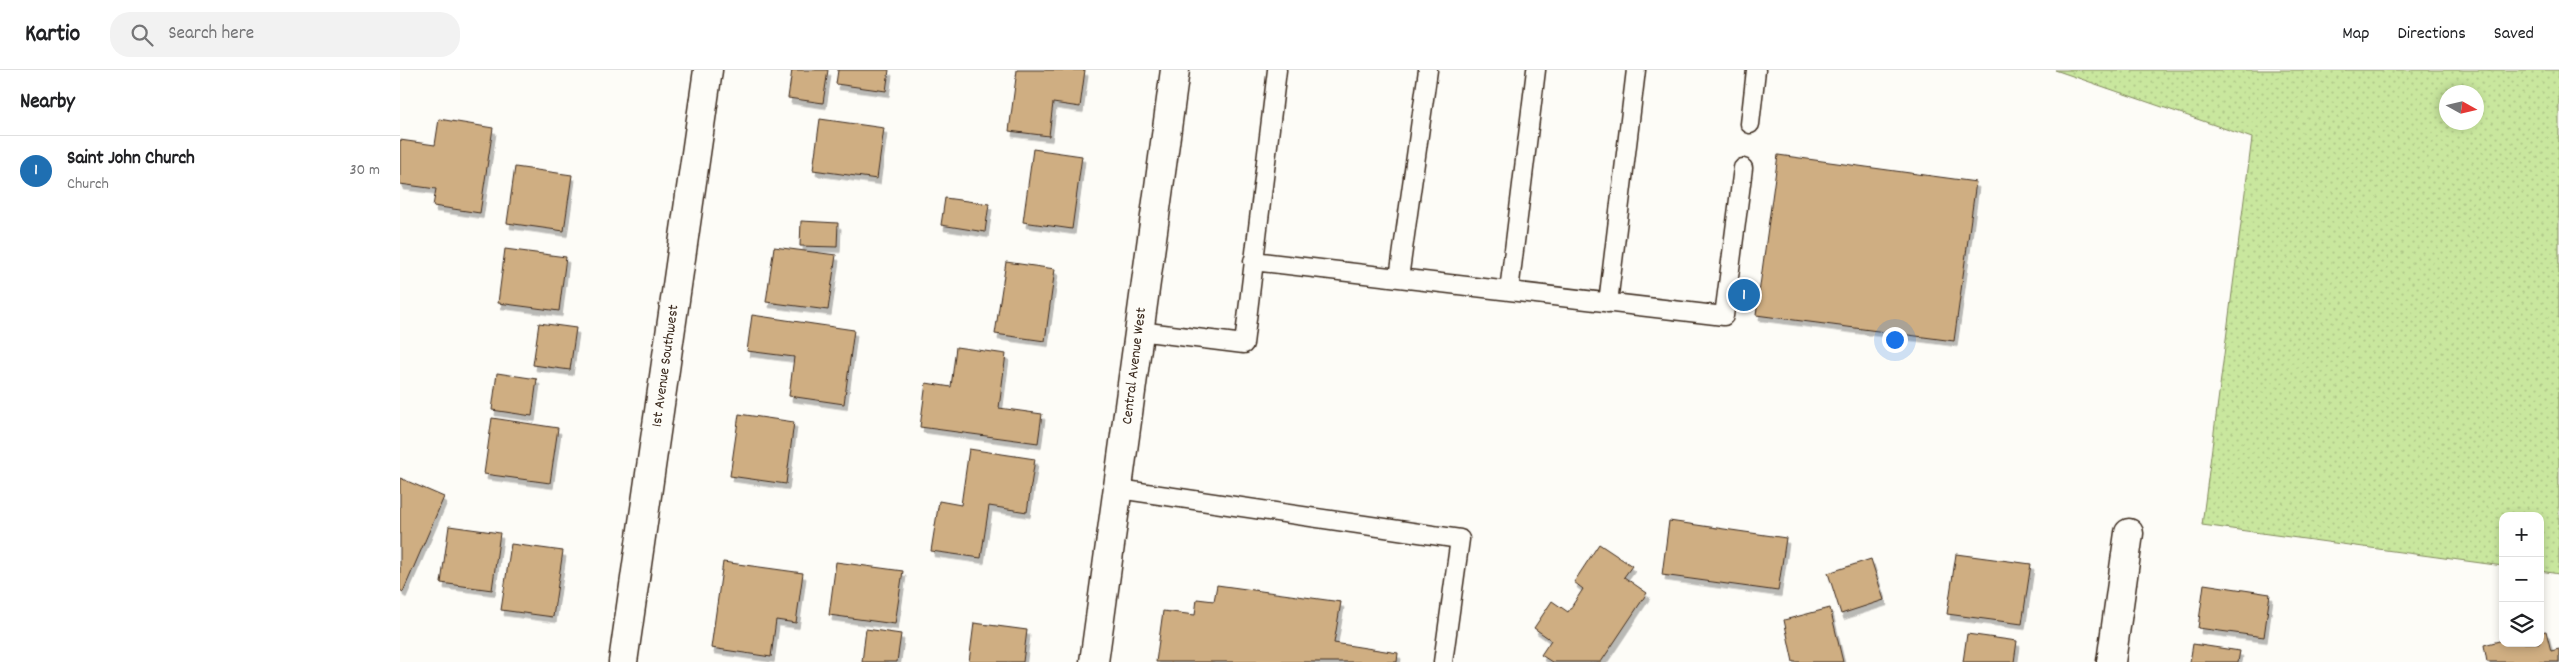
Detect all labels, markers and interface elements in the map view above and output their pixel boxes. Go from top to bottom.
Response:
search box [110,12,460,57]
text: Kartio [25,18,80,52]
icon: search [128,21,156,49]
text: Search here [168,21,254,48]
text: Map [2342,22,2369,47]
text: Directions [2397,22,2466,47]
text: Saved [2494,22,2534,47]
north arrow [2439,85,2484,130]
text: Nearby [20,88,75,118]
text: Saint John Church [67,146,195,173]
text: 1 [34,159,38,182]
text: 30 m [350,159,380,182]
text: Church [67,173,109,196]
pin: 1 [1728,276,1760,314]
street label: 1st Avenue Southwest [647,303,686,429]
street label: Central Avenue West [1117,306,1153,426]
your location [1882,327,1908,353]
map controls [2499,512,2544,647]
button: + [2499,512,2544,557]
button: − [2499,557,2544,602]
button: layers [2499,602,2544,647]

